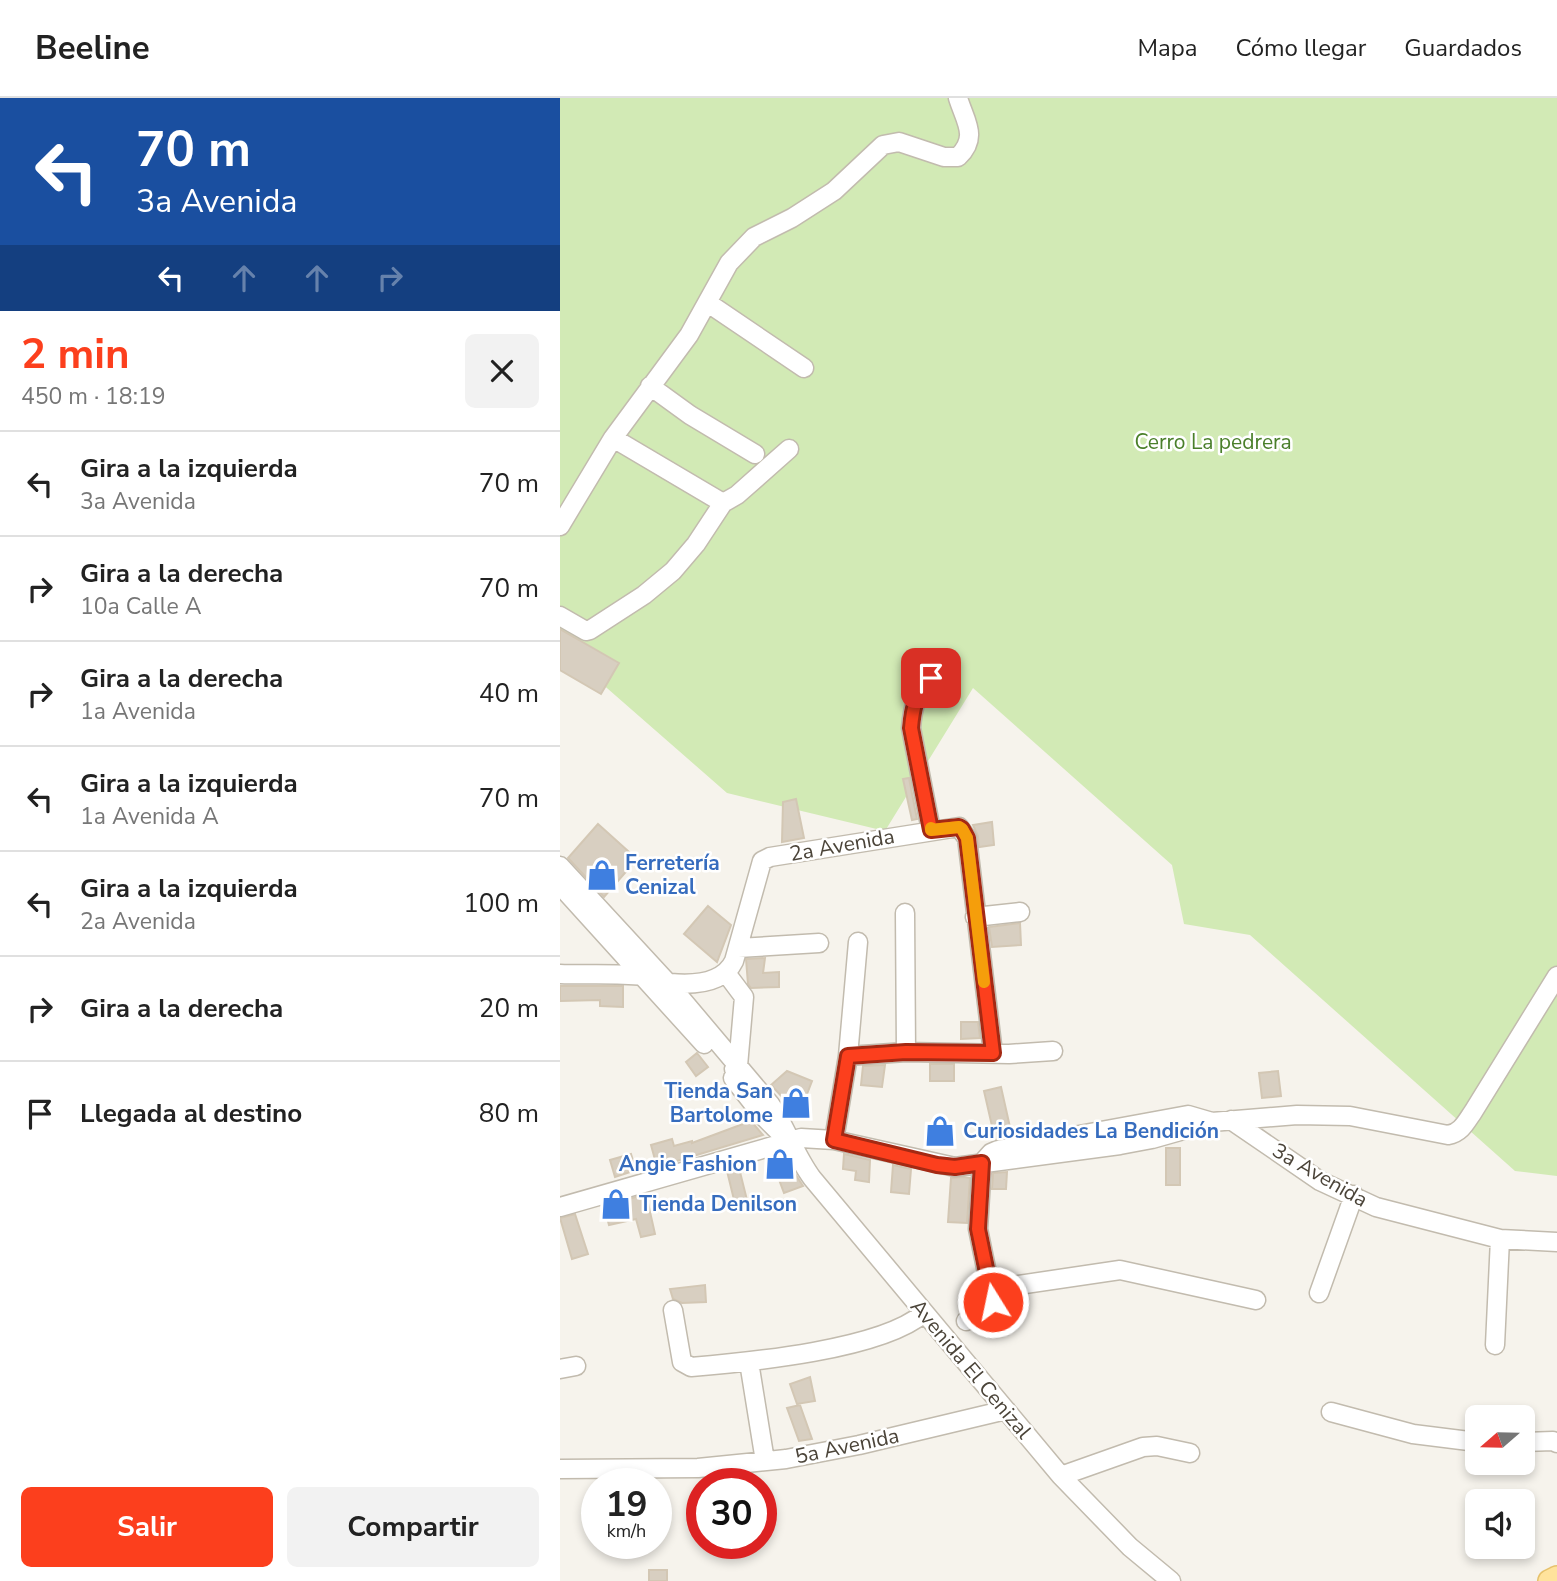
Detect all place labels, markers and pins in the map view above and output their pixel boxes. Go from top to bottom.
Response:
pin [901,648,961,708]
place label: Ferretería Cenizal [625,849,720,901]
shop icon: Ferretería Cenizal [585,858,619,892]
place label: Tienda San Bartolome [664,1077,773,1129]
shop icon: Tienda San Bartolome [779,1086,813,1120]
shop icon: Curiosidades La Bendición [923,1114,957,1148]
place label: Curiosidades La Bendición [963,1117,1219,1145]
shop icon: Angie Fashion [763,1147,797,1181]
place label: Angie Fashion [619,1150,757,1178]
shop icon: Tienda Denilson [599,1187,633,1221]
place label: Tienda Denilson [639,1190,797,1218]

